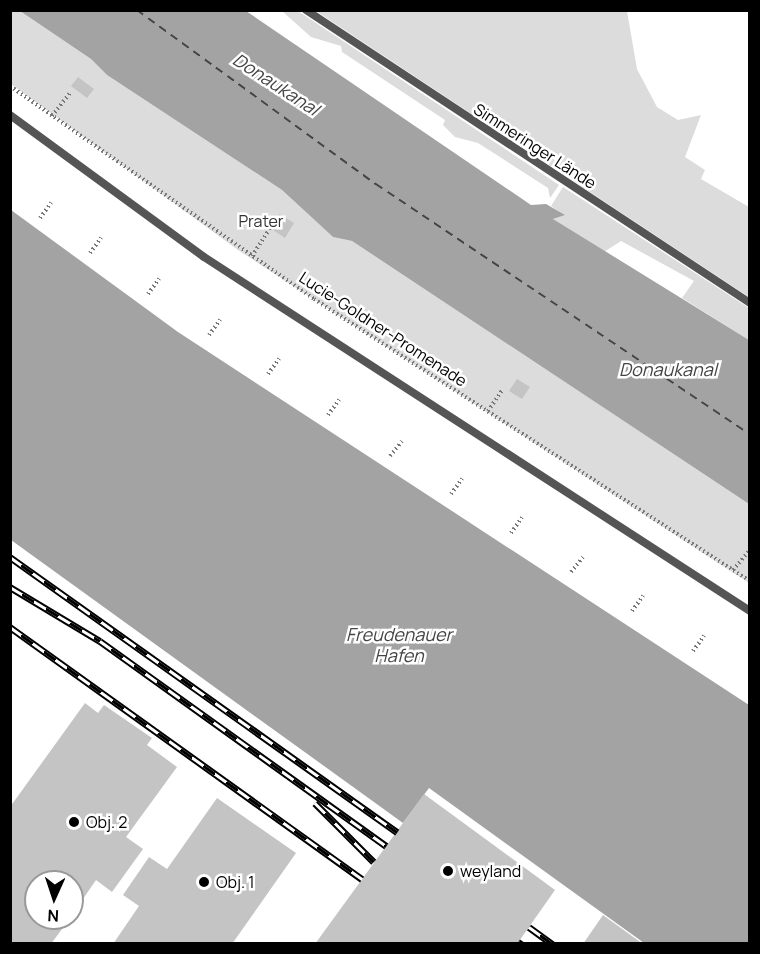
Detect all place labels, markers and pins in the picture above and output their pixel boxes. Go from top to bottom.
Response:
place label: Obj. 2 [86,812,127,832]
marker: Obj. 2 [67,815,81,829]
place label: weyland [460,861,521,881]
marker: weyland [441,864,455,878]
place label: Obj. 1 [216,872,255,892]
marker: Obj. 1 [197,875,211,889]

